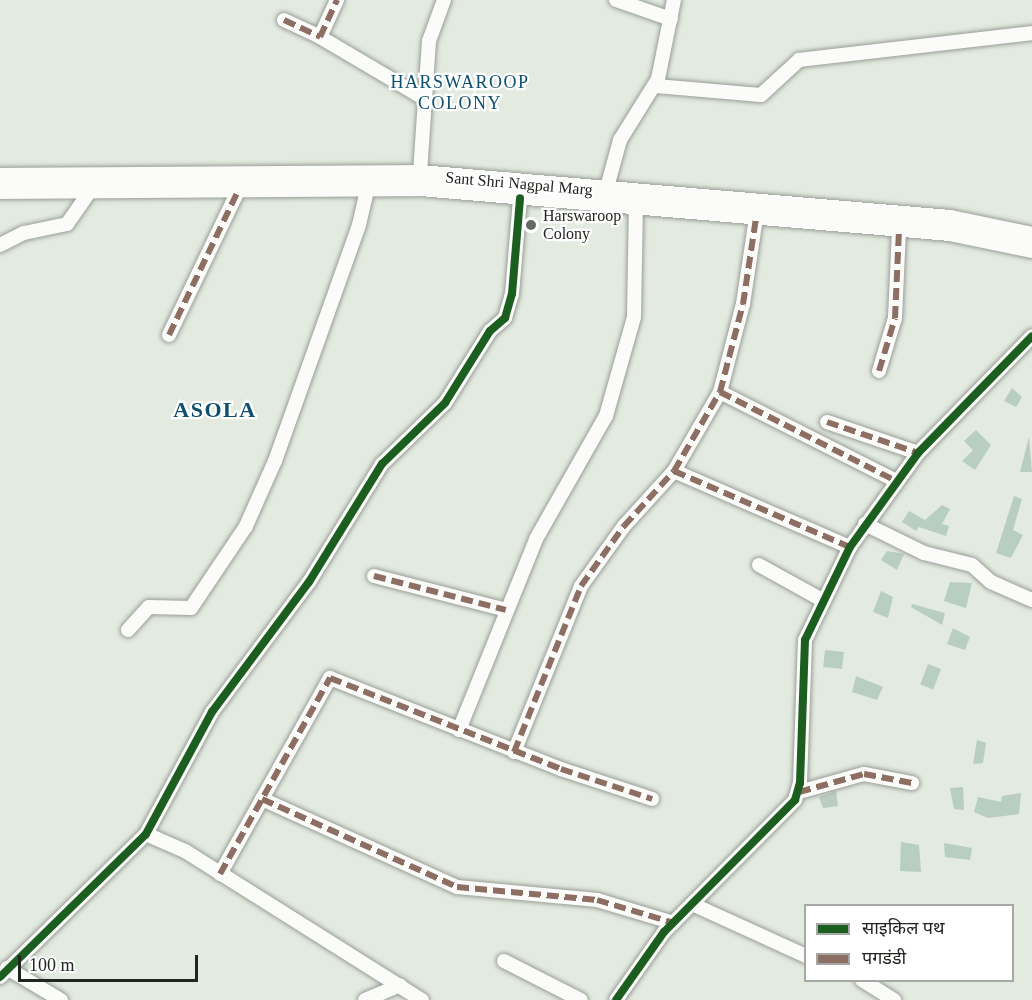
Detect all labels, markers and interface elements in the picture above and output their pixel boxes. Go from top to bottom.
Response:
district label: HARSWAROOP COLONY [390,72,530,115]
street label: Sant Shri Nagpal Marg [445,168,593,200]
place label: Harswaroop Colony [543,206,621,244]
marker: Harswaroop Colony [524,218,538,232]
district label: ASOLA [173,397,257,423]
legend [804,904,1014,982]
text: साइकिल पथ [862,918,945,938]
scale bar [21,943,201,981]
text: पगडंडी [862,948,906,968]
text: 100 m [29,955,75,975]

